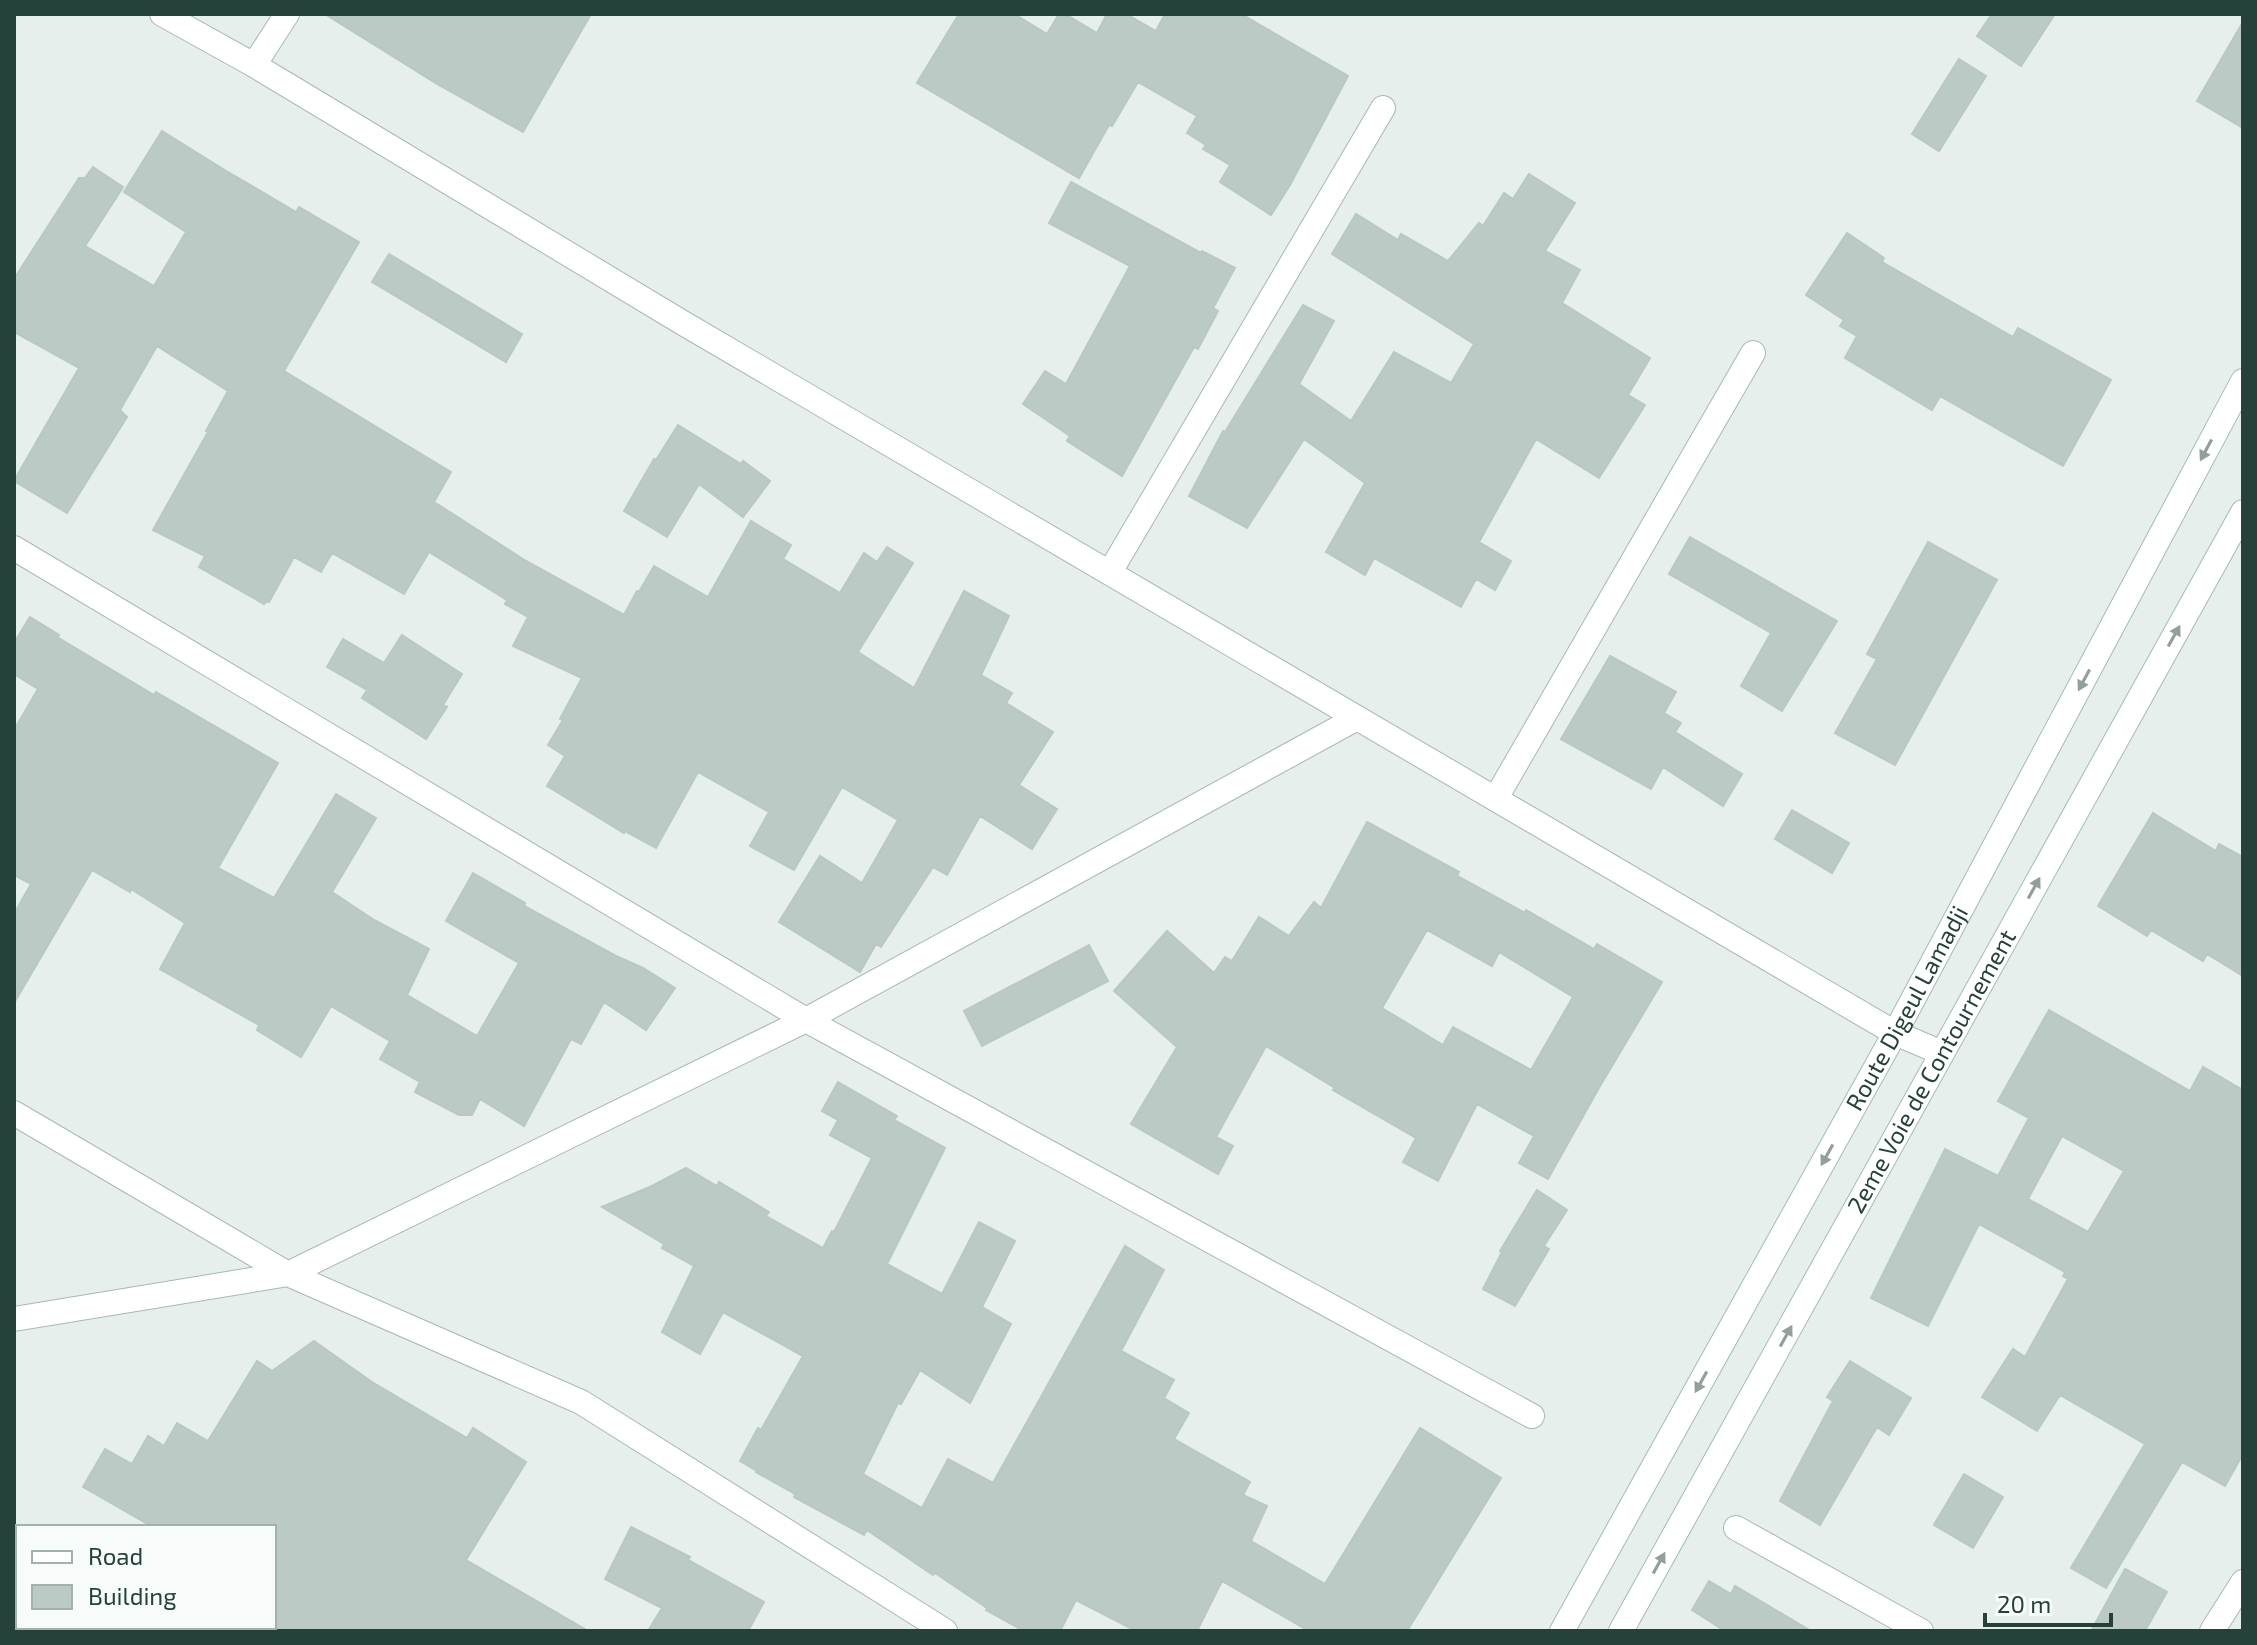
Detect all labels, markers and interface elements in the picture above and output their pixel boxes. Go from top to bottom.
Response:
one-way arrow [2200,439,2213,462]
one-way arrow [2167,625,2181,648]
one-way arrow [2077,668,2090,691]
one-way arrow [2027,877,2041,899]
street label: Route Digeul Lamadji [1839,900,1973,1115]
street label: 2eme Voie de Contournement [1840,924,2021,1218]
one-way arrow [1821,1144,1835,1166]
one-way arrow [1779,1324,1792,1347]
one-way arrow [1694,1371,1708,1393]
legend [16,1525,276,1629]
text: Road [88,1541,143,1570]
one-way arrow [1652,1552,1666,1574]
scale bar [1985,1577,2111,1627]
text: Building [88,1581,177,1610]
text: 20 m [1997,1589,2051,1618]

